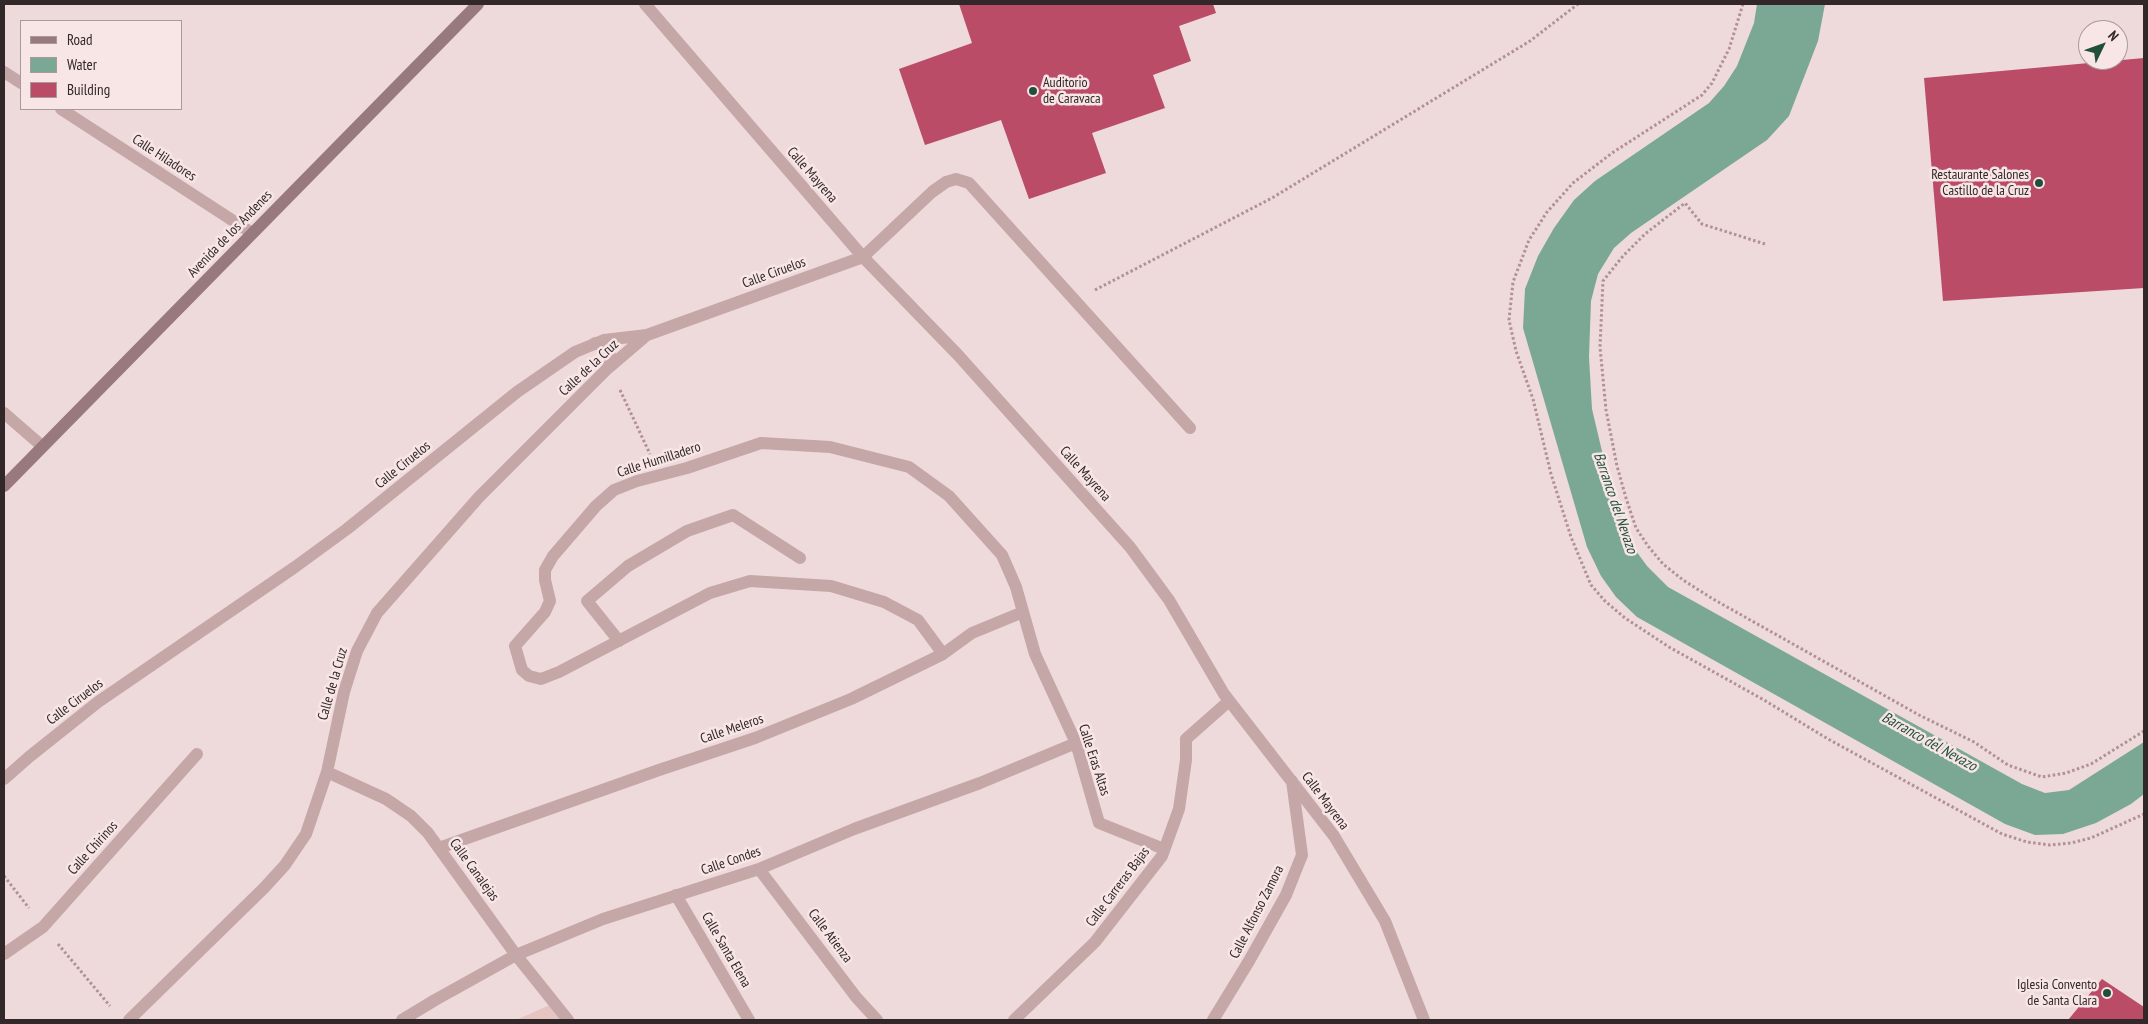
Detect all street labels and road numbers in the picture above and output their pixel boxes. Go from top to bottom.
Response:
street label: Calle Hiladores [129,131,199,185]
street label: Calle Mayrena [783,144,841,206]
street label: Avenida de los Andenes [184,187,276,281]
street label: Calle Ciruelos [740,254,808,292]
street label: Calle de la Cruz [556,336,622,400]
street label: Calle Ciruelos [372,438,434,492]
street label: Calle Humilladero [615,439,703,481]
street label: Calle Mayrena [1056,443,1114,505]
street label: Calle de la Cruz [315,646,351,722]
street label: Calle Ciruelos [43,675,107,729]
street label: Calle Meleros [698,710,766,748]
street label: Calle Eras Altas [1075,722,1113,798]
street label: Calle Mayrena [1298,769,1352,833]
street label: Calle Chirinos [65,818,121,878]
street label: Calle Canalejas [446,836,502,904]
street label: Calle Condes [699,843,763,879]
street label: Calle Carreras Bajas [1083,844,1153,930]
street label: Calle Alfonso Zamora [1226,863,1288,961]
street label: Calle Atienza [804,906,856,966]
street label: Calle Santa Elena [698,909,754,991]

